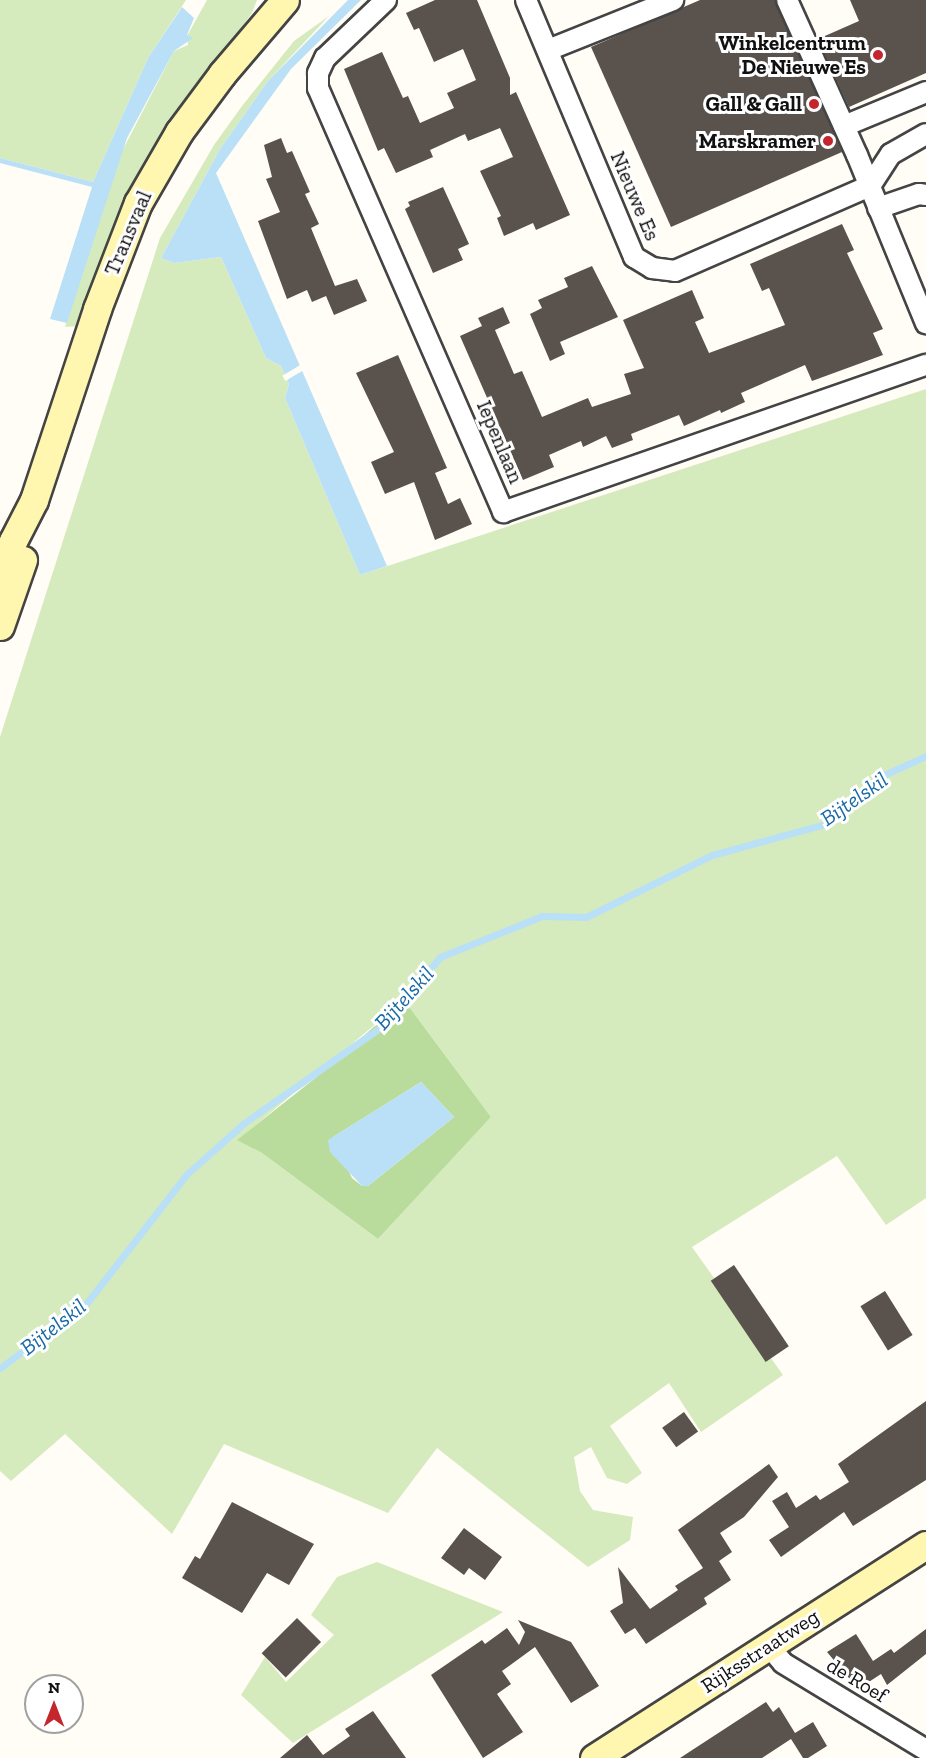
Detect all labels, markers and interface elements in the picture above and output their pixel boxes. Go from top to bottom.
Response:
place label: Winkelcentrum De Nieuwe Es [719,30,866,80]
marker: Winkelcentrum De Nieuwe Es [871,48,885,62]
place label: Gall & Gall [706,91,802,117]
marker: Gall & Gall [807,97,821,111]
place label: Marskramer [698,128,816,154]
marker: Marskramer [821,134,835,148]
street label: Nieuwe Es [605,148,665,244]
street label: Transvaal [99,187,157,279]
street label: Iepenlaan [471,397,529,487]
water label: Bijtelskil [815,766,893,832]
water label: Bijtelskil [369,961,439,1035]
water label: Bijtelskil [15,1293,91,1361]
street label: Rijksstraatweg [696,1604,824,1698]
street label: de Roef [822,1652,892,1708]
north arrow [24,1674,84,1734]
text: N [48,1678,60,1697]

